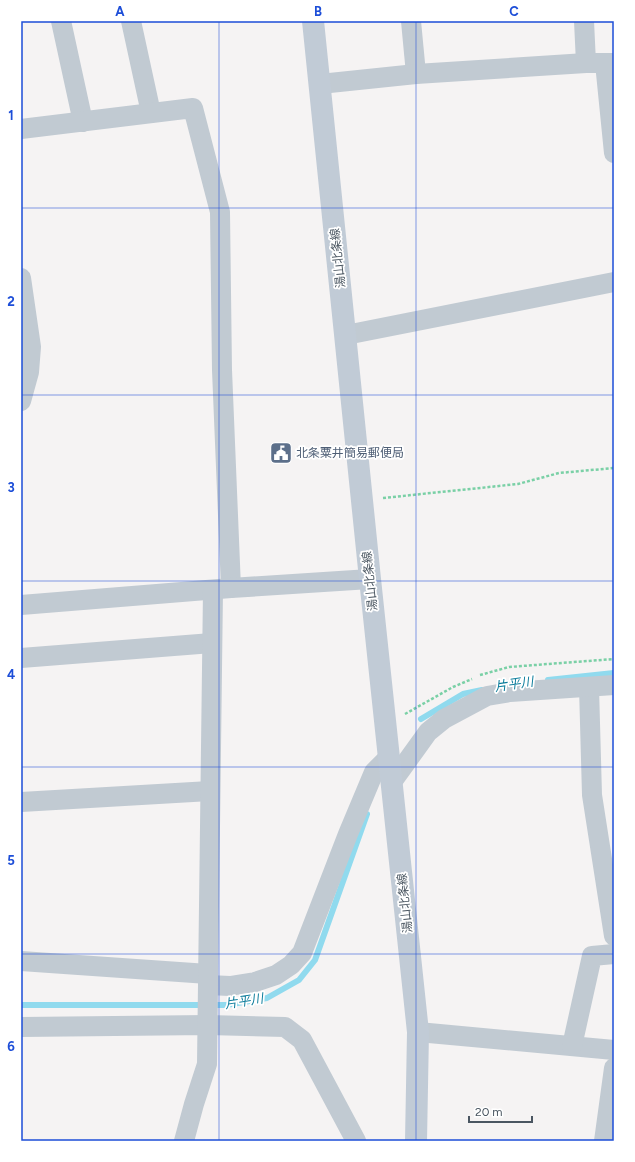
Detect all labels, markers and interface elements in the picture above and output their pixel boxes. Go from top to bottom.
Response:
text: A [115,4,125,19]
text: B [314,4,322,19]
text: C [509,4,519,19]
text: 1 [8,108,14,123]
street label: 湯山北条線 [328,227,348,289]
text: 2 [7,294,15,309]
public building icon: 北条粟井簡易郵便局 [268,440,294,466]
place label: 北条粟井簡易郵便局 [296,446,404,460]
text: 3 [7,480,15,495]
street label: 湯山北条線 [360,550,380,612]
text: 4 [7,667,15,682]
water label: 片平川 [494,674,536,694]
text: 5 [7,853,15,868]
street label: 湯山北条線 [395,872,415,934]
water label: 片平川 [224,990,266,1011]
text: 6 [7,1039,15,1054]
scale bar [469,1098,532,1124]
text: 20 m [475,1105,503,1119]

